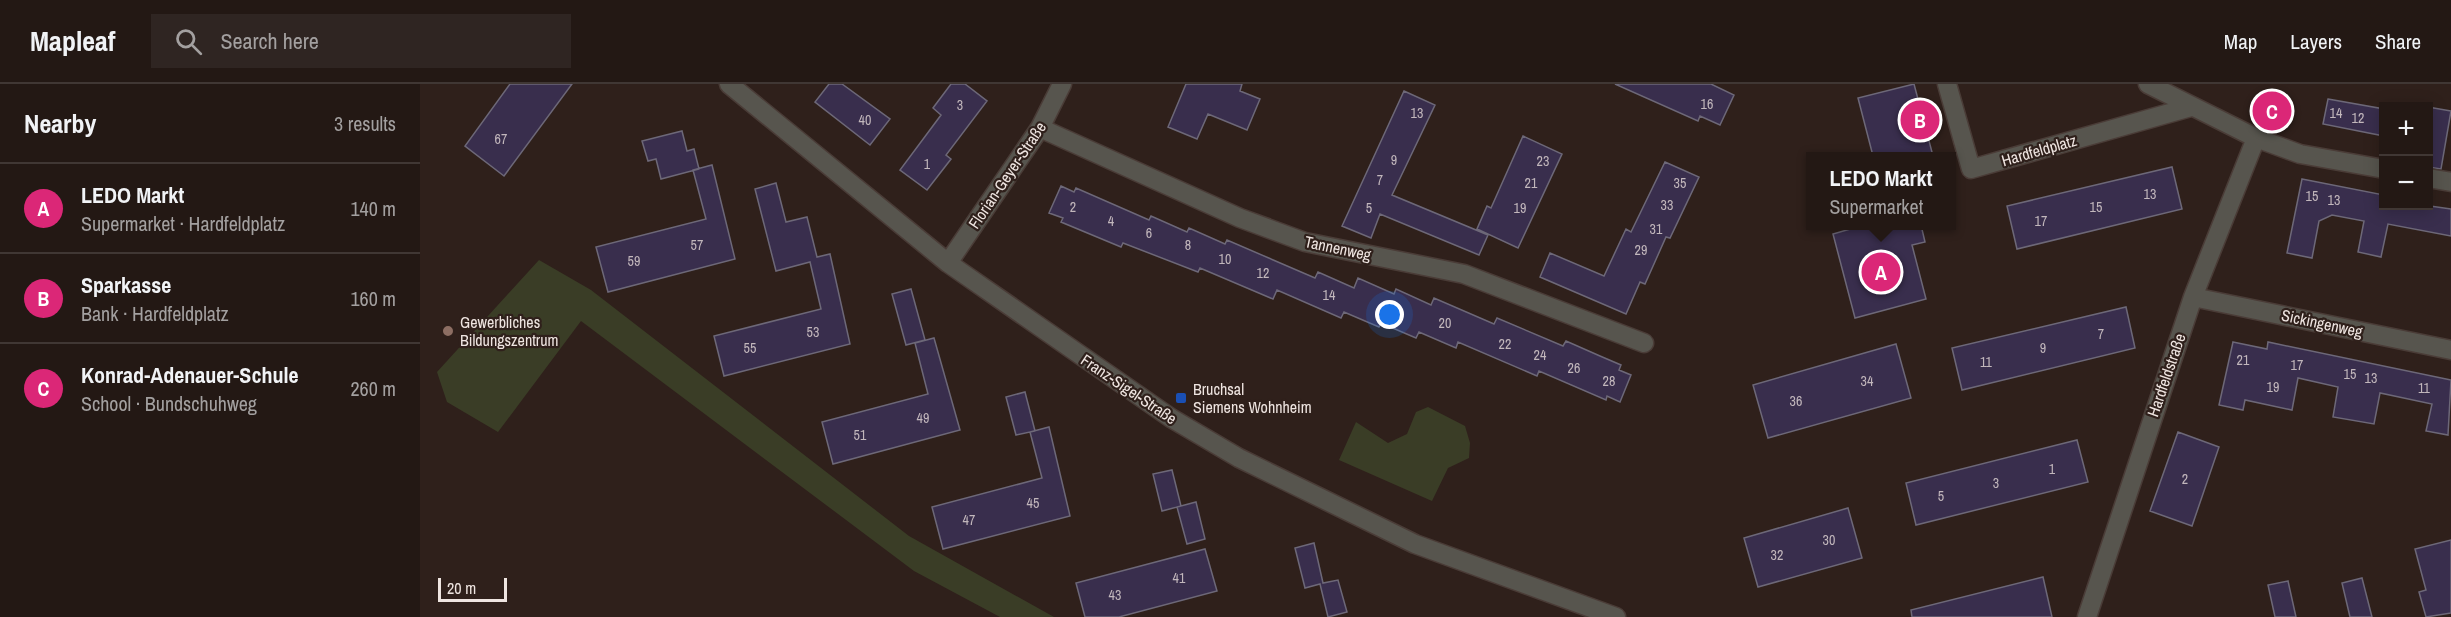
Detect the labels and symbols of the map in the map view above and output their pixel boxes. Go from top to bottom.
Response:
pin: C [2252,88,2292,134]
house number: 16 [1701,95,1713,113]
house number: 3 [957,96,963,114]
pin: B [1900,98,1940,142]
house number: 13 [1411,104,1423,122]
house number: 14 [2330,104,2343,122]
house number: 12 [2352,109,2364,127]
house number: 40 [859,111,871,129]
street label: Florian-Geyer-Straße [963,117,1051,233]
street label: Hardfeldplatz [1999,129,2080,171]
house number: 67 [495,130,507,148]
house number: 9 [1391,151,1397,169]
house number: 23 [1537,152,1549,170]
house number: 1 [924,155,931,173]
house number: 7 [1377,171,1383,189]
house number: 21 [1525,174,1538,192]
house number: 35 [1674,174,1686,192]
house number: 13 [2144,185,2156,203]
house number: 15 [2306,187,2318,205]
house number: 13 [2328,191,2340,209]
house number: 33 [1661,196,1673,214]
house number: 2 [1070,198,1076,216]
house number: 15 [2090,198,2102,216]
house number: 5 [1366,199,1372,217]
house number: 19 [1514,199,1526,217]
house number: 4 [1108,212,1115,230]
house number: 17 [2035,212,2047,230]
house number: 31 [1650,220,1663,238]
house number: 6 [1146,224,1152,242]
street label: Tannenweg [1303,230,1374,266]
house number: 57 [691,236,703,254]
house number: 8 [1185,236,1191,254]
house number: 29 [1635,241,1647,259]
house number: 10 [1219,250,1231,268]
pin: A [1862,250,1900,294]
house number: 59 [628,252,640,270]
house number: 12 [1257,264,1269,282]
house number: 14 [1323,286,1336,304]
your location [1375,300,1404,329]
street label: Sickingenweg [2279,304,2365,342]
place label: Gewerbliches Bildungszentrum [460,311,558,351]
house number: 20 [1439,314,1451,332]
house number: 53 [807,323,819,341]
marker: Gewerbliches Bildungszentrum [441,324,455,338]
house number: 7 [2098,325,2104,343]
street label: Hardfeldstraße [2141,330,2191,420]
house number: 22 [1499,335,1511,353]
house number: 55 [744,339,756,357]
house number: 9 [2040,339,2046,357]
house number: 24 [1534,346,1547,364]
street label: Franz-Sigel-Straße [1077,349,1181,429]
house number: 21 [2237,351,2250,369]
house number: 11 [1980,353,1993,371]
house number: 17 [2291,356,2303,374]
house number: 26 [1568,359,1580,377]
house number: 15 [2344,365,2356,383]
house number: 13 [2365,369,2377,387]
house number: 28 [1603,372,1615,390]
house number: 34 [1861,372,1874,390]
place label: Bruchsal Siemens Wohnheim [1193,378,1312,418]
house number: 19 [2267,378,2279,396]
house number: 11 [2418,379,2431,397]
marker: Bruchsal Siemens Wohnheim [1174,391,1188,405]
house number: 36 [1790,392,1802,410]
house number: 49 [917,409,929,427]
house number: 51 [854,426,867,444]
house number: 1 [2049,460,2056,478]
house number: 2 [2182,470,2188,488]
house number: 3 [1993,474,1999,492]
house number: 5 [1938,487,1944,505]
house number: 45 [1027,494,1039,512]
house number: 47 [963,511,975,529]
house number: 30 [1823,531,1835,549]
house number: 32 [1771,546,1783,564]
house number: 41 [1173,569,1186,587]
scale bar [438,575,507,602]
house number: 43 [1109,586,1121,604]

